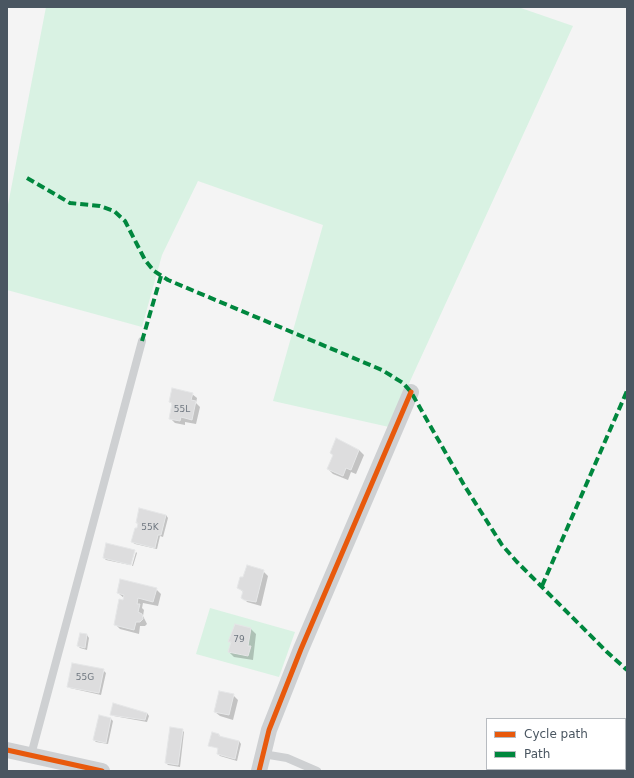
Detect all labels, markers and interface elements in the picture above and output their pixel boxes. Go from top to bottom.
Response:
house number: 55L [174,405,190,415]
house number: 55K [141,523,159,533]
house number: 79 [233,635,245,645]
house number: 55G [76,673,94,683]
legend [486,718,626,770]
text: Cycle path [524,727,588,741]
text: Path [524,747,550,761]

